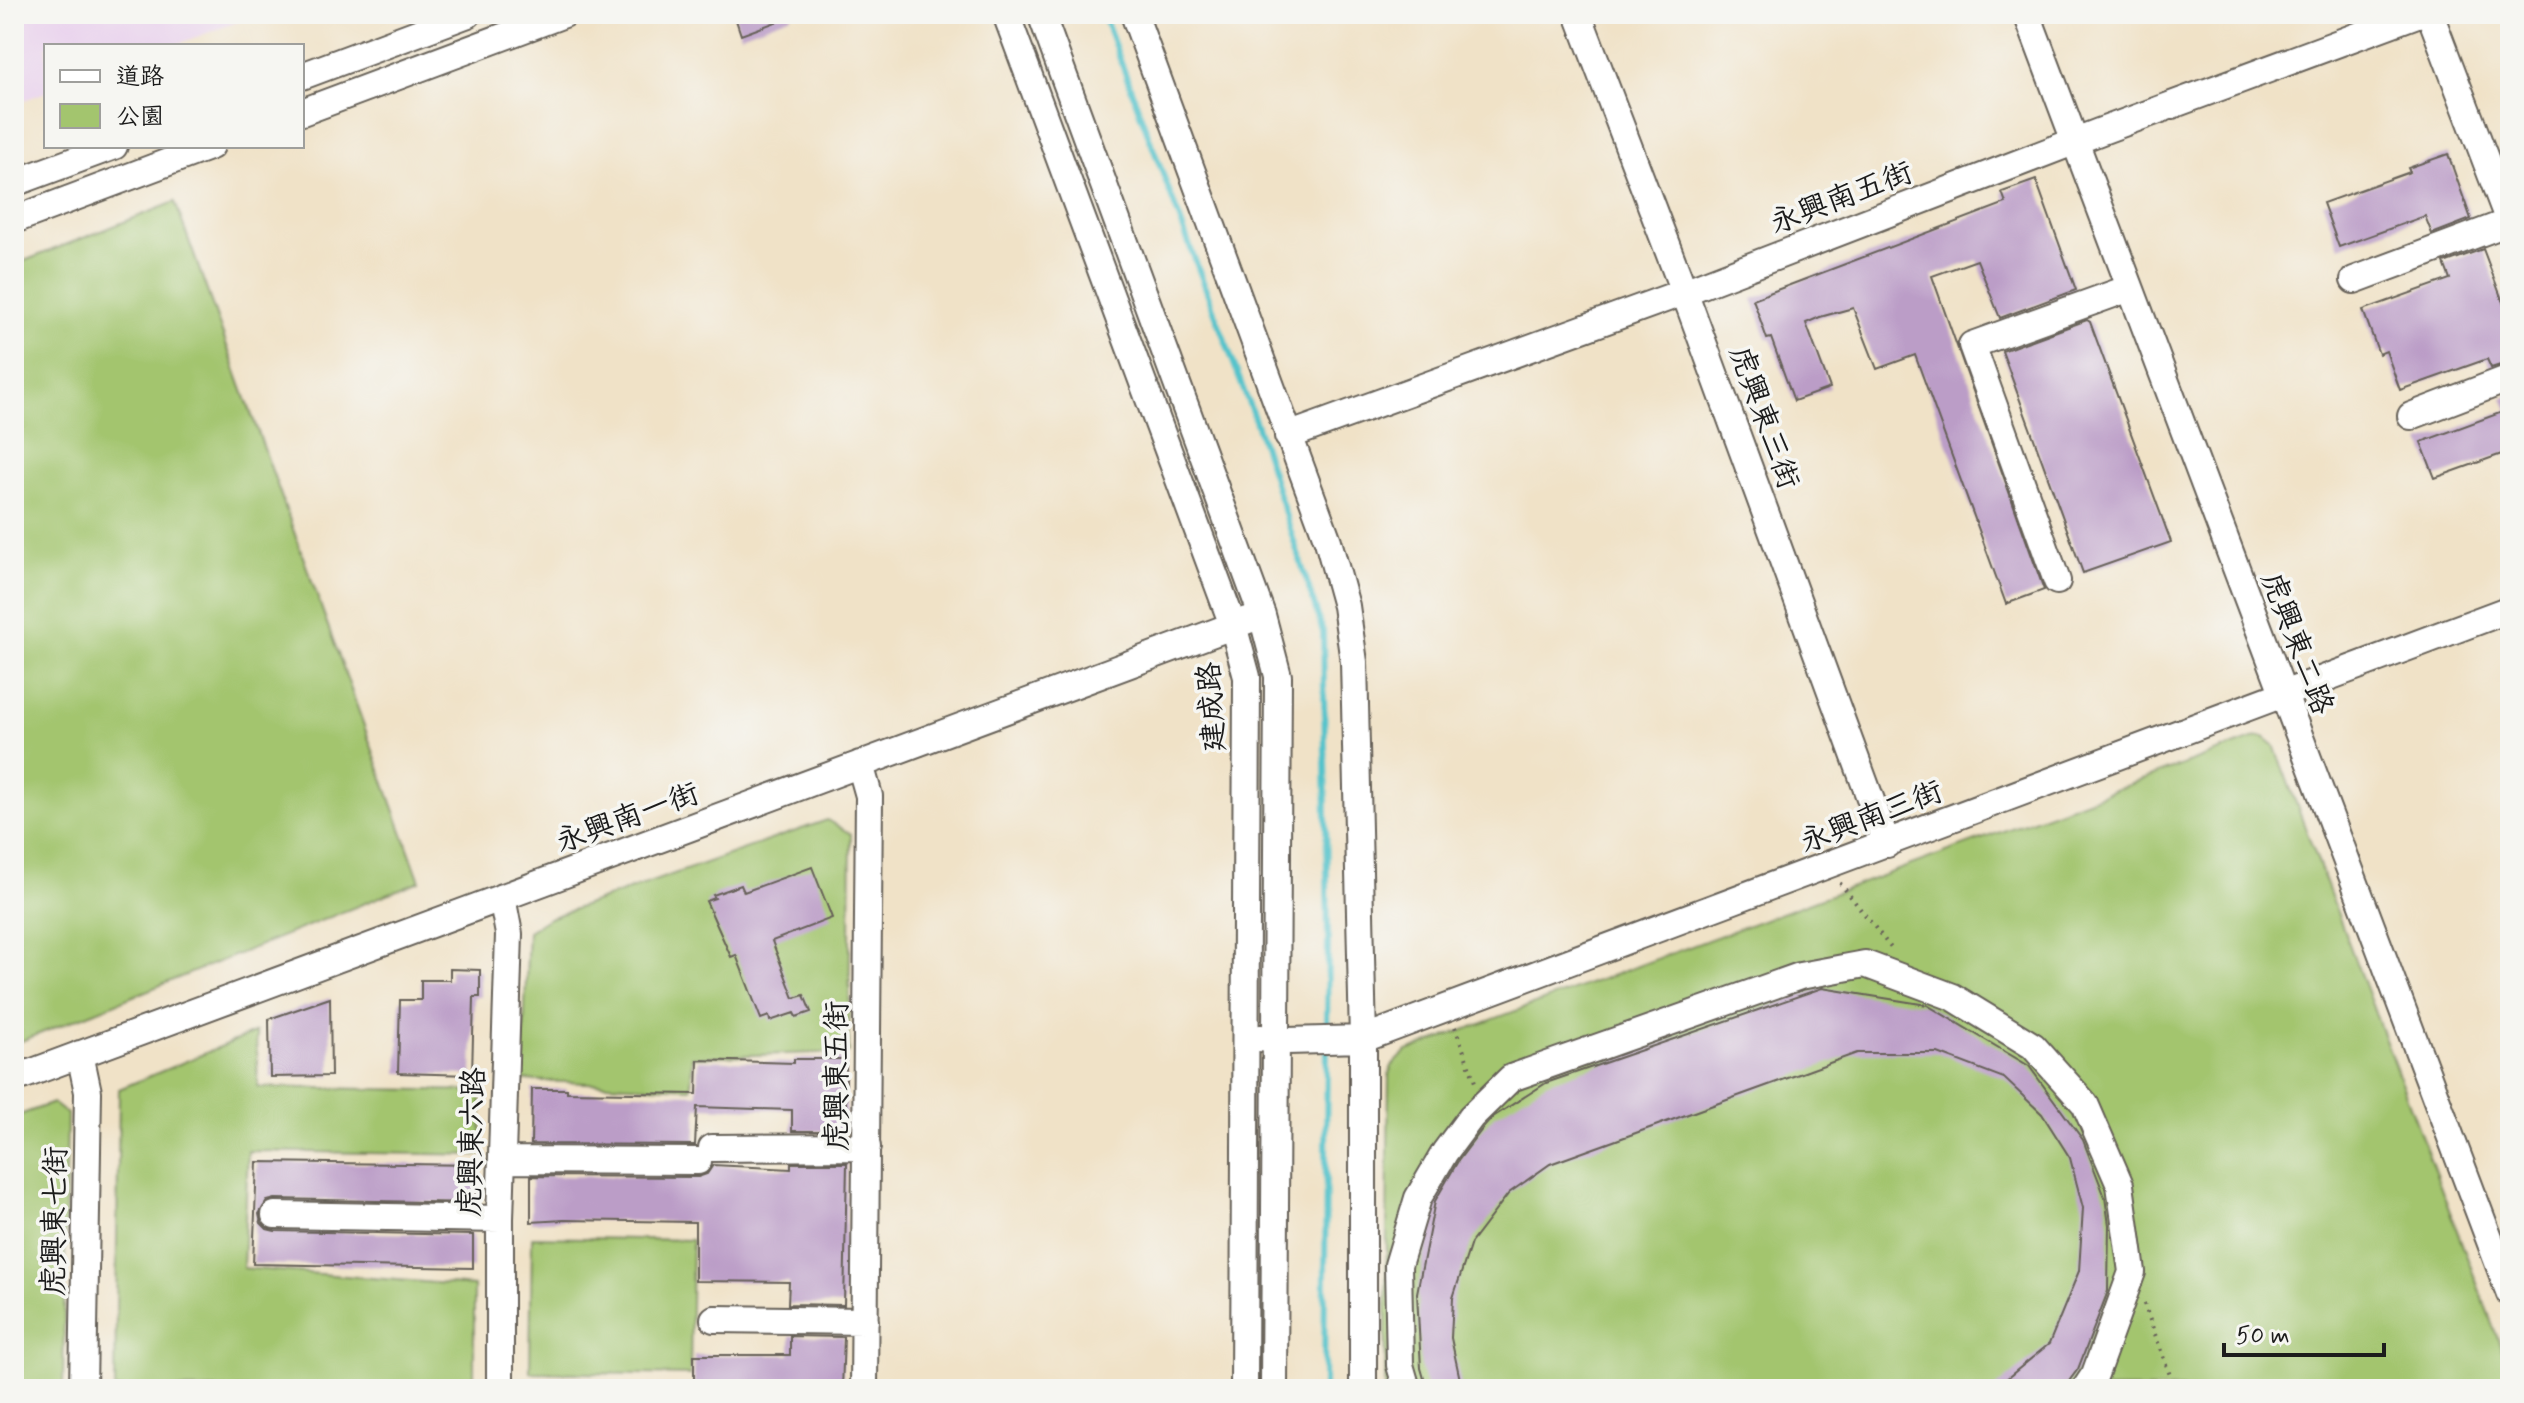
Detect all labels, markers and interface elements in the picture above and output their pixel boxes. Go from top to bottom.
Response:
legend [44,44,304,148]
text: 道路 [116,62,164,93]
text: 公園 [116,102,164,133]
street label: 永興南五街 [1765,153,1919,243]
street label: 虎興東三街 [1720,340,1808,495]
street label: 虎興東二路 [2252,567,2342,721]
street label: 建成路 [1190,661,1235,753]
street label: 永興南三街 [1795,772,1949,862]
street label: 永興南一街 [550,774,705,862]
street label: 虎興東五街 [818,1001,857,1151]
street label: 虎興東六路 [450,1066,495,1218]
street label: 虎興東七街 [35,1146,76,1296]
scale bar [2224,1307,2384,1357]
text: 50 m [2236,1321,2290,1352]

